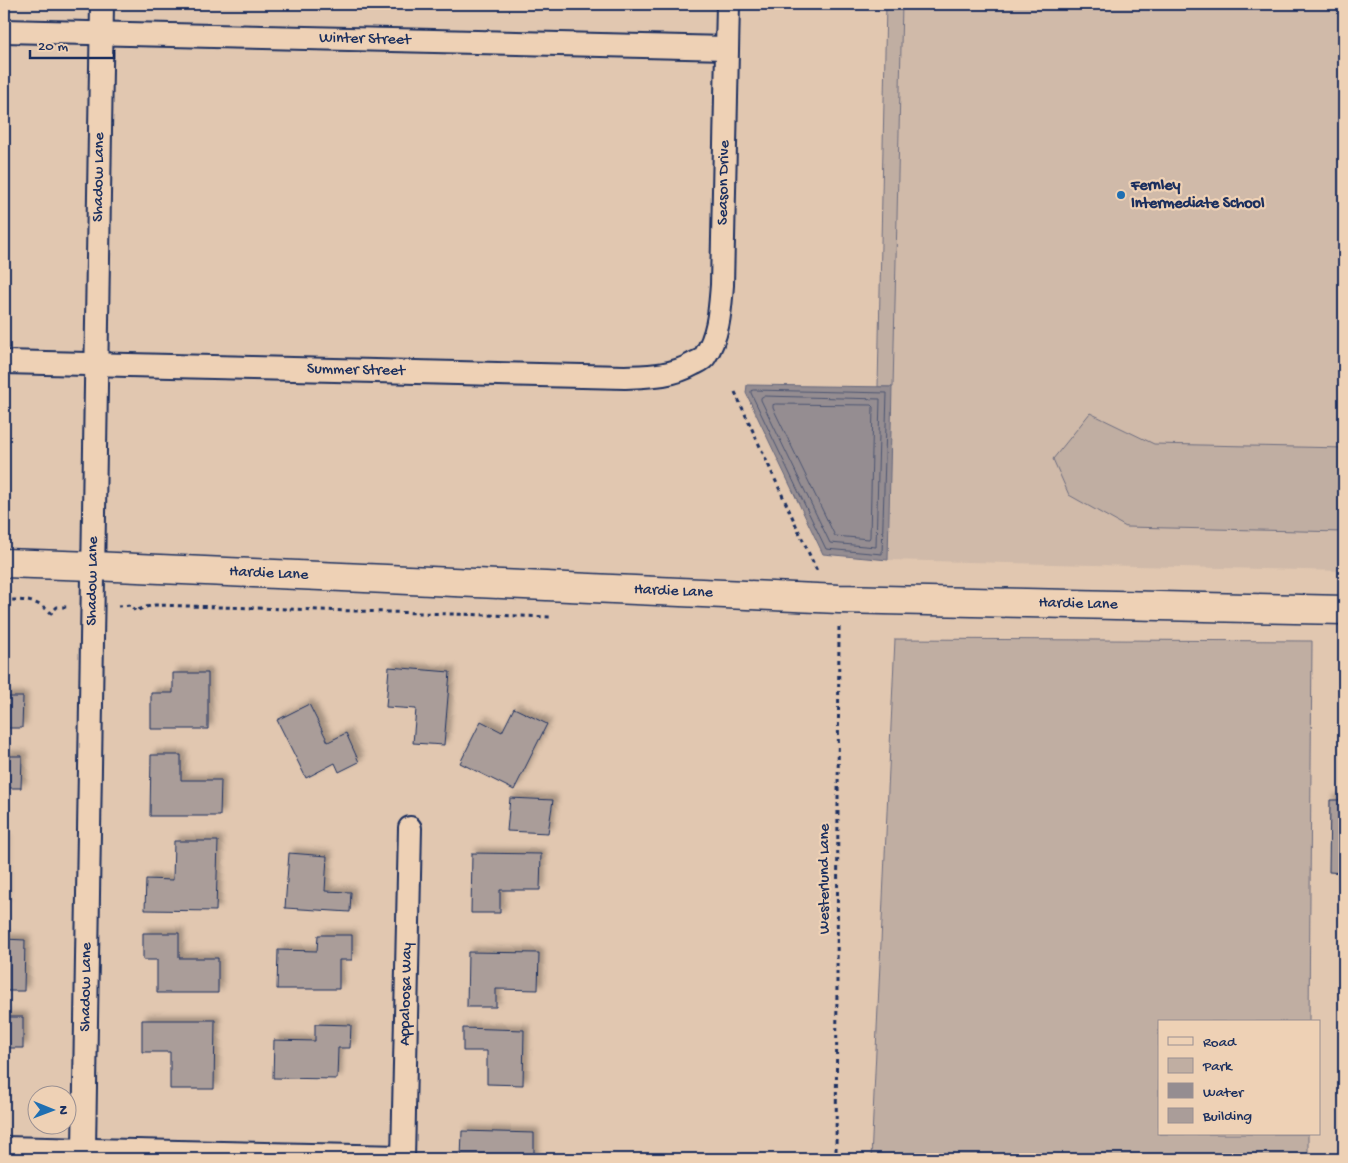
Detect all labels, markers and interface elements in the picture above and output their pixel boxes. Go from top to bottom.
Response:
scale bar [30,28,114,60]
street label: Winter Street [319,29,412,50]
text: 20 m [38,38,68,56]
street label: Shadow Lane [89,132,109,222]
street label: Season Drive [714,139,735,225]
place label: Fernley Intermediate School [1130,177,1265,214]
marker: Fernley Intermediate School [1115,189,1127,201]
street label: Summer Street [307,360,407,381]
street label: Shadow Lane [83,536,103,626]
street label: Hardie Lane [229,563,310,585]
street label: Hardie Lane [633,580,714,603]
street label: Hardie Lane [1038,594,1119,615]
street label: Westerlund Lane [816,823,835,934]
street label: Shadow Lane [76,941,97,1032]
street label: Appaloosa Way [396,942,417,1046]
legend [1158,1020,1320,1136]
text: Road [1203,1034,1237,1052]
text: Park [1202,1058,1233,1076]
text: Water [1203,1084,1245,1102]
north arrow [28,1086,78,1136]
text: N [54,1105,71,1115]
text: Building [1202,1108,1252,1126]

